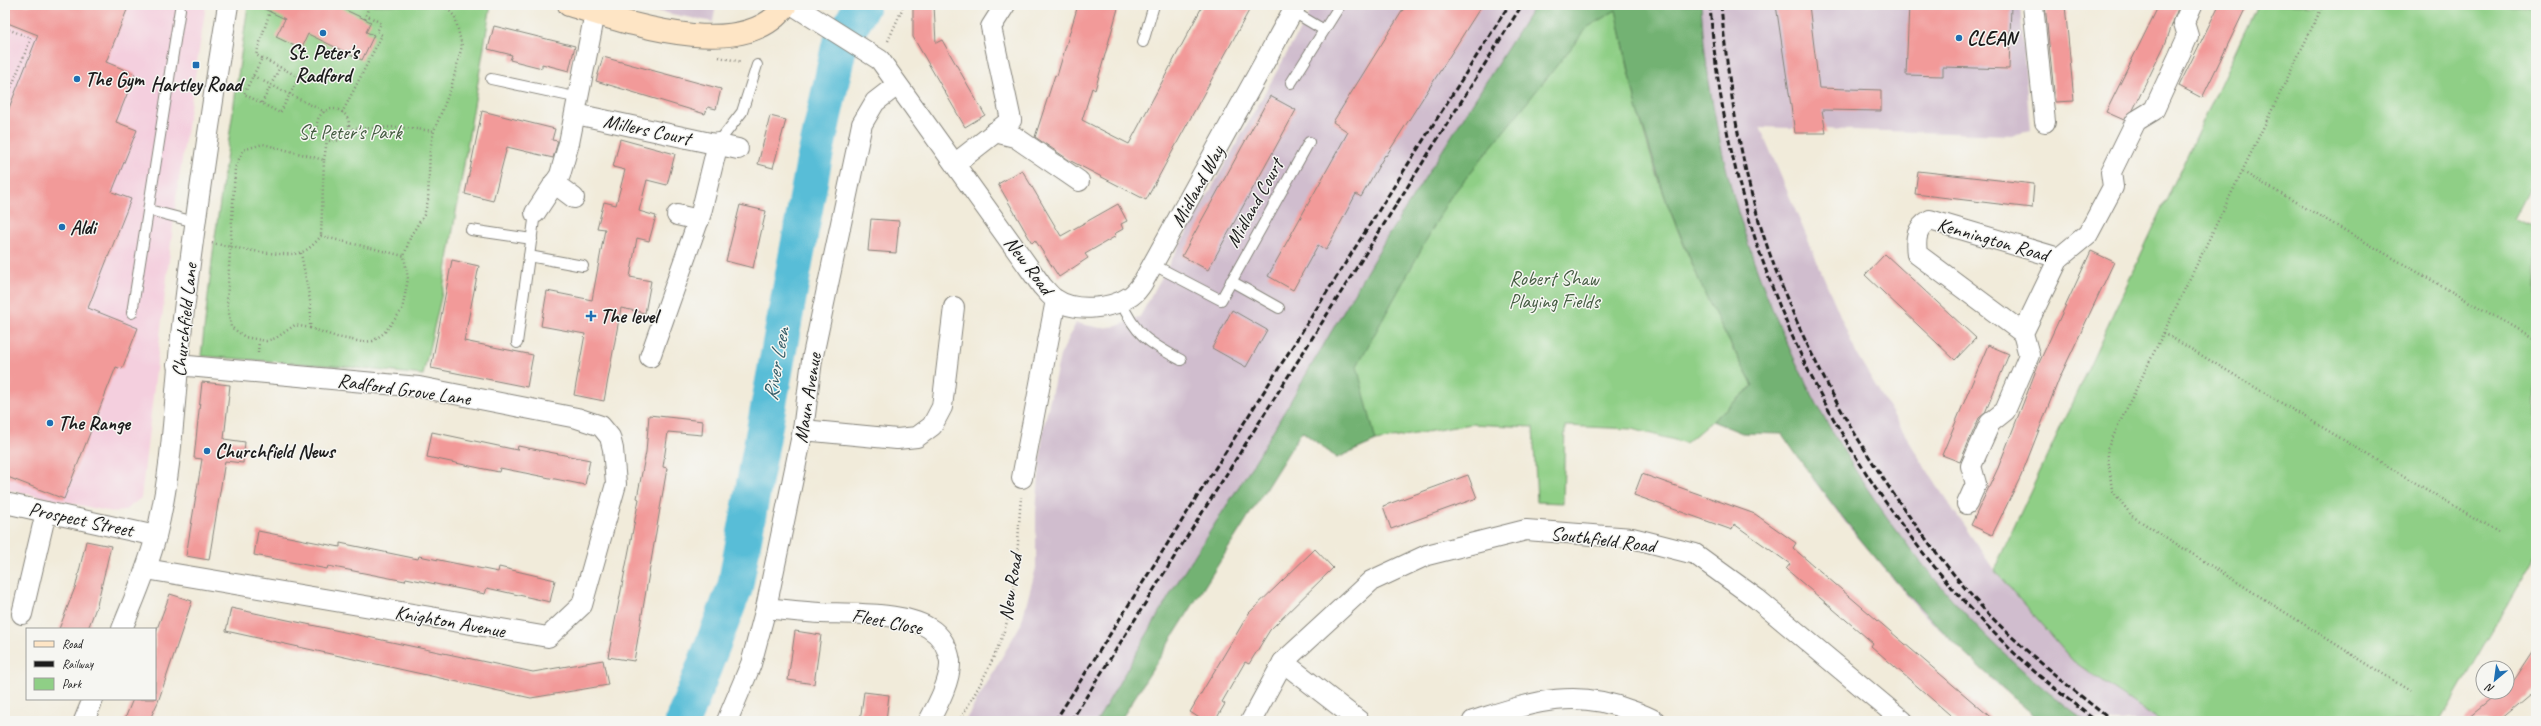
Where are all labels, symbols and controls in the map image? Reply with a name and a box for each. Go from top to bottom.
place label: CLEAN [1967,26,2020,51]
marker: St. Peter's Radford [318,28,328,38]
marker: CLEAN [1954,33,1964,43]
place label: St. Peter's Radford [287,40,361,88]
marker: Hartley Road [191,60,201,70]
place label: The Gym [85,67,145,93]
place label: Hartley Road [151,72,245,97]
marker: The Gym [72,74,82,84]
street label: Millers Court [601,108,696,152]
park label: St Peter's Park [298,120,403,145]
street label: Midland Way [1165,140,1230,231]
street label: Midland Court [1220,152,1291,252]
street label: Kennington Road [1934,212,2054,268]
place label: Aldi [70,215,99,240]
marker: Aldi [57,222,67,232]
street label: New Road [998,231,1061,302]
street label: Churchfield Lane [166,261,203,378]
park label: Robert Shaw Playing Fields [1509,266,1601,314]
place label: The level [600,304,662,329]
marker: The level [585,310,597,322]
water label: River Leen [757,323,796,403]
street label: Maun Avenue [788,350,827,445]
street label: Radford Grove Lane [336,368,473,411]
place label: The Range [58,411,131,436]
marker: The Range [45,418,55,428]
place label: Churchfield News [215,439,336,464]
marker: Churchfield News [202,446,212,456]
street label: Prospect Street [26,496,138,543]
street label: Southfield Road [1549,521,1660,559]
street label: New Road [993,549,1029,622]
street label: Knighton Avenue [393,600,508,644]
street label: Fleet Close [850,602,925,641]
legend [26,628,156,700]
text: Road [62,636,84,652]
text: Railway [62,656,94,672]
north arrow [2475,660,2515,700]
text: Park [62,676,83,692]
text: N [2482,680,2497,697]

